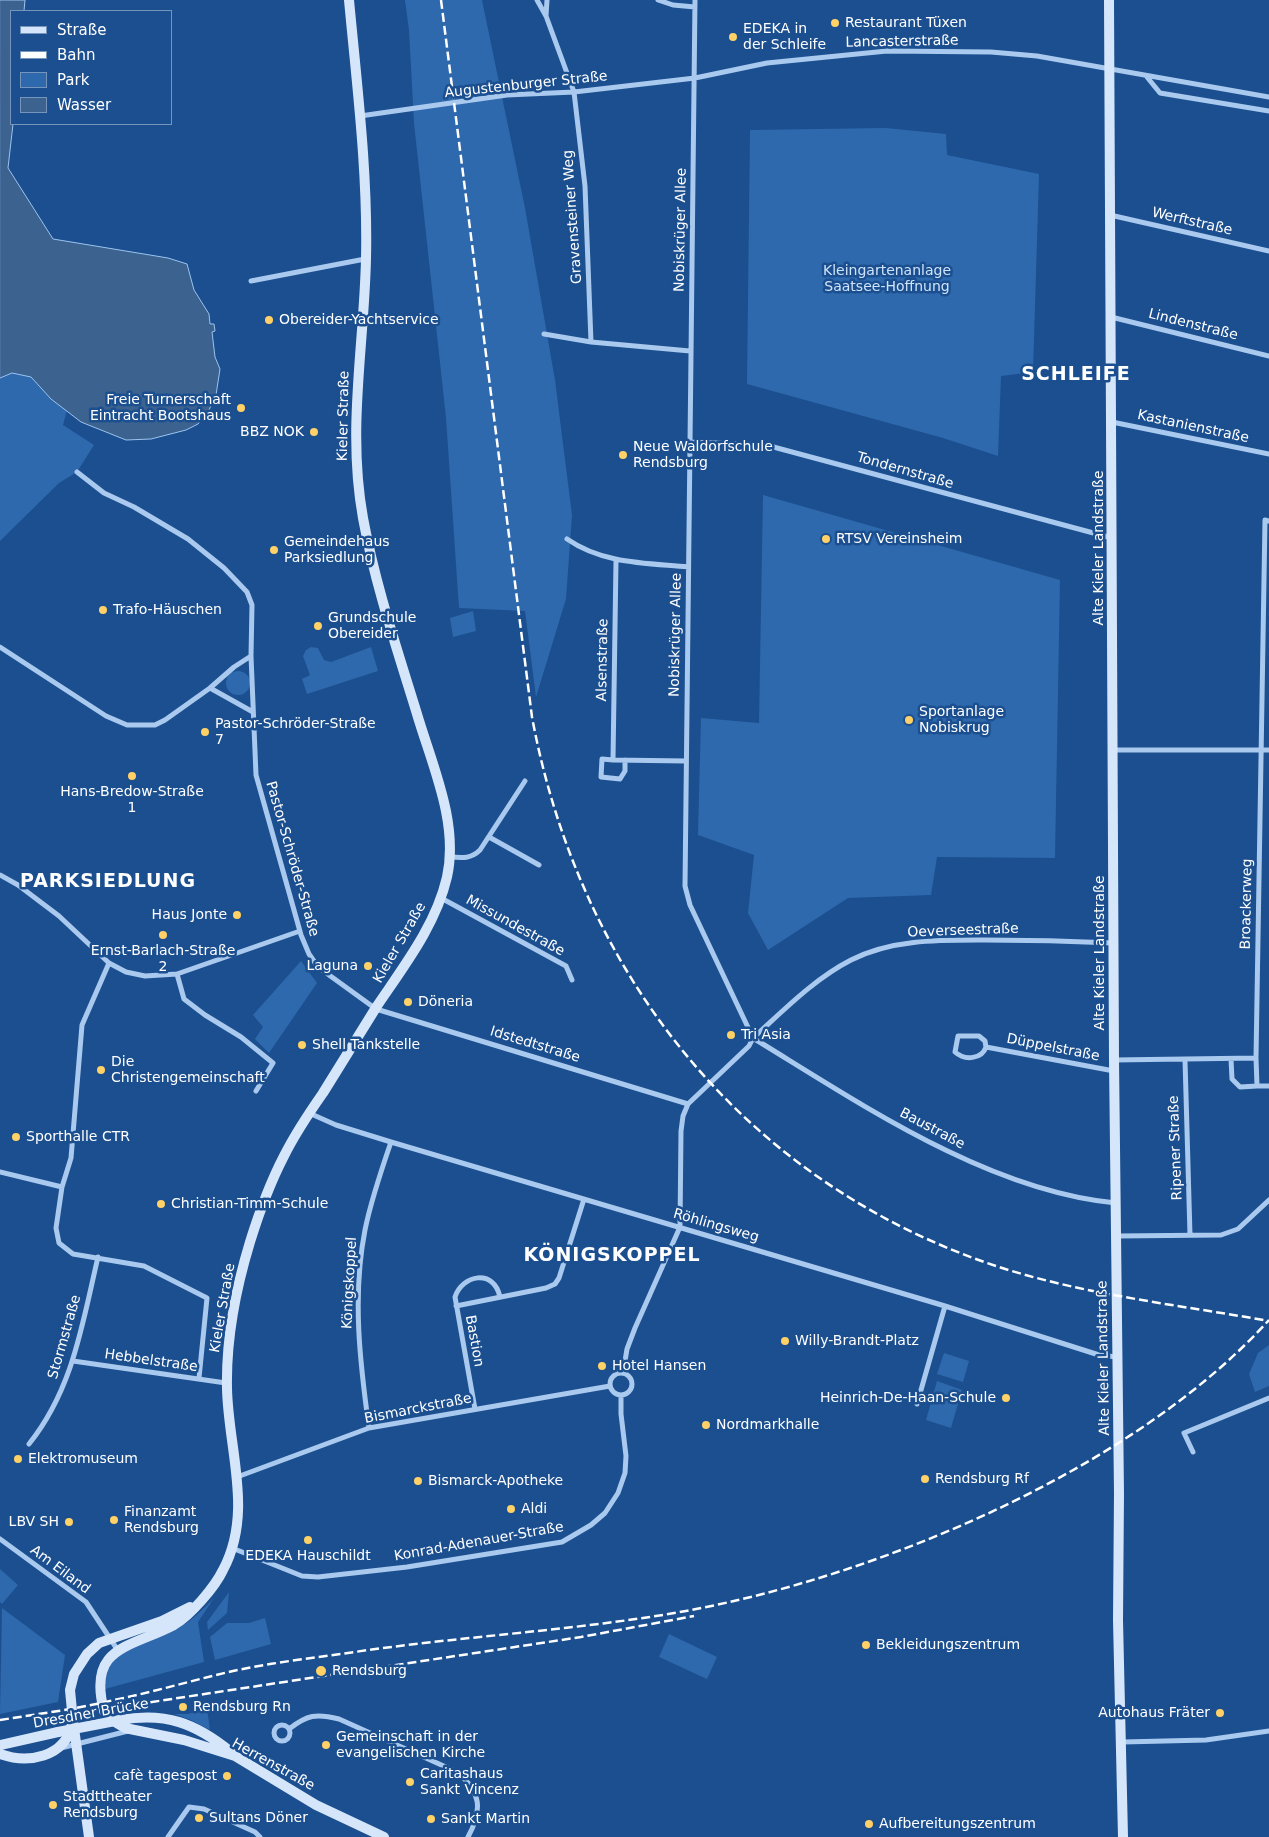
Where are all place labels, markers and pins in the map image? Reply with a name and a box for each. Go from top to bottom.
place label: Restaurant Tüxen [845,15,967,31]
marker: Restaurant Tüxen [829,17,841,29]
place label: EDEKA in der Schleife [743,21,826,54]
marker: EDEKA in der Schleife [727,31,739,43]
place label: Obereider-Yachtservice [279,312,439,328]
marker: Obereider-Yachtservice [263,314,275,326]
place label: Freie Turnerschaft Eintracht Bootshaus [90,392,231,424]
marker: Freie Turnerschaft Eintracht Bootshaus [235,402,247,414]
place label: BBZ NOK [240,424,304,440]
marker: BBZ NOK [308,426,320,438]
place label: Neue Waldorfschule Rendsburg [633,439,773,472]
marker: Neue Waldorfschule Rendsburg [617,449,629,461]
place label: RTSV Vereinsheim [836,531,962,547]
marker: RTSV Vereinsheim [820,533,832,545]
place label: Gemeindehaus Parksiedlung [284,534,390,566]
marker: Gemeindehaus Parksiedlung [268,544,280,556]
place label: Trafo-Häuschen [113,602,222,618]
marker: Trafo-Häuschen [97,604,109,616]
place label: Grundschule Obereider [328,610,416,642]
marker: Grundschule Obereider [312,620,324,632]
place label: Sportanlage Nobiskrug [919,704,1004,736]
marker: Sportanlage Nobiskrug [903,714,915,726]
place label: Pastor-Schröder-Straße 7 [215,716,376,749]
marker: Pastor-Schröder-Straße 7 [199,726,211,738]
marker: Hans-Bredow-Straße 1 [126,770,138,782]
place label: Hans-Bredow-Straße 1 [60,784,204,816]
place label: Haus Jonte [152,907,227,923]
marker: Haus Jonte [231,909,243,921]
marker: Ernst-Barlach-Straße 2 [157,929,169,941]
place label: Ernst-Barlach-Straße 2 [91,943,235,976]
place label: Laguna [306,958,358,974]
marker: Laguna [362,960,374,972]
place label: Döneria [418,994,473,1010]
marker: Döneria [402,996,414,1008]
place label: Tri Asia [741,1027,791,1043]
marker: Tri Asia [725,1029,737,1041]
place label: Shell Tankstelle [312,1037,420,1053]
marker: Shell Tankstelle [296,1039,308,1051]
place label: Die Christengemeinschaft [111,1054,265,1086]
marker: Die Christengemeinschaft [95,1064,107,1076]
place label: Sporthalle CTR [26,1129,130,1145]
marker: Sporthalle CTR [10,1131,22,1143]
place label: Christian-Timm-Schule [171,1196,328,1212]
marker: Christian-Timm-Schule [155,1198,167,1210]
place label: Willy-Brandt-Platz [795,1333,919,1349]
marker: Willy-Brandt-Platz [779,1335,791,1347]
place label: Hotel Hansen [612,1358,706,1374]
marker: Hotel Hansen [596,1360,608,1372]
place label: Heinrich-De-Haan-Schule [820,1390,996,1406]
marker: Heinrich-De-Haan-Schule [1000,1392,1012,1404]
place label: Nordmarkhalle [716,1417,819,1433]
marker: Nordmarkhalle [700,1419,712,1431]
place label: Elektromuseum [28,1451,138,1467]
marker: Elektromuseum [12,1453,24,1465]
place label: Rendsburg Rf [935,1471,1029,1487]
place label: Bismarck-Apotheke [428,1473,563,1489]
marker: Rendsburg Rf [919,1473,931,1485]
marker: Bismarck-Apotheke [412,1475,424,1487]
place label: Aldi [521,1501,547,1517]
marker: Aldi [505,1503,517,1515]
place label: Finanzamt Rendsburg [124,1504,199,1536]
place label: LBV SH [9,1514,59,1530]
marker: Finanzamt Rendsburg [108,1514,120,1526]
marker: LBV SH [63,1516,75,1528]
marker: EDEKA Hauschildt [302,1534,314,1546]
place label: EDEKA Hauschildt [245,1548,371,1564]
place label: Bekleidungszentrum [876,1637,1020,1653]
marker: Bekleidungszentrum [860,1639,872,1651]
place label: Rendsburg [332,1663,407,1679]
marker: Rendsburg [314,1664,328,1678]
place label: Rendsburg Rn [193,1699,291,1715]
marker: Rendsburg Rn [177,1701,189,1713]
place label: Autohaus Fräter [1098,1705,1210,1721]
marker: Autohaus Fräter [1214,1707,1226,1719]
place label: Gemeinschaft in der evangelischen Kirche [336,1729,485,1761]
marker: Gemeinschaft in der evangelischen Kirche [320,1739,332,1751]
place label: Caritashaus Sankt Vincenz [420,1766,519,1798]
place label: cafè tagespost [114,1768,217,1784]
marker: cafè tagespost [221,1770,233,1782]
marker: Caritashaus Sankt Vincenz [404,1776,416,1788]
place label: Stadttheater Rendsburg [63,1789,152,1821]
marker: Stadttheater Rendsburg [47,1799,59,1811]
place label: Sultans Döner [209,1810,308,1826]
place label: Sankt Martin [441,1811,530,1827]
marker: Sultans Döner [193,1812,205,1824]
marker: Sankt Martin [425,1813,437,1825]
place label: Aufbereitungszentrum [879,1816,1036,1832]
marker: Aufbereitungszentrum [863,1818,875,1830]

